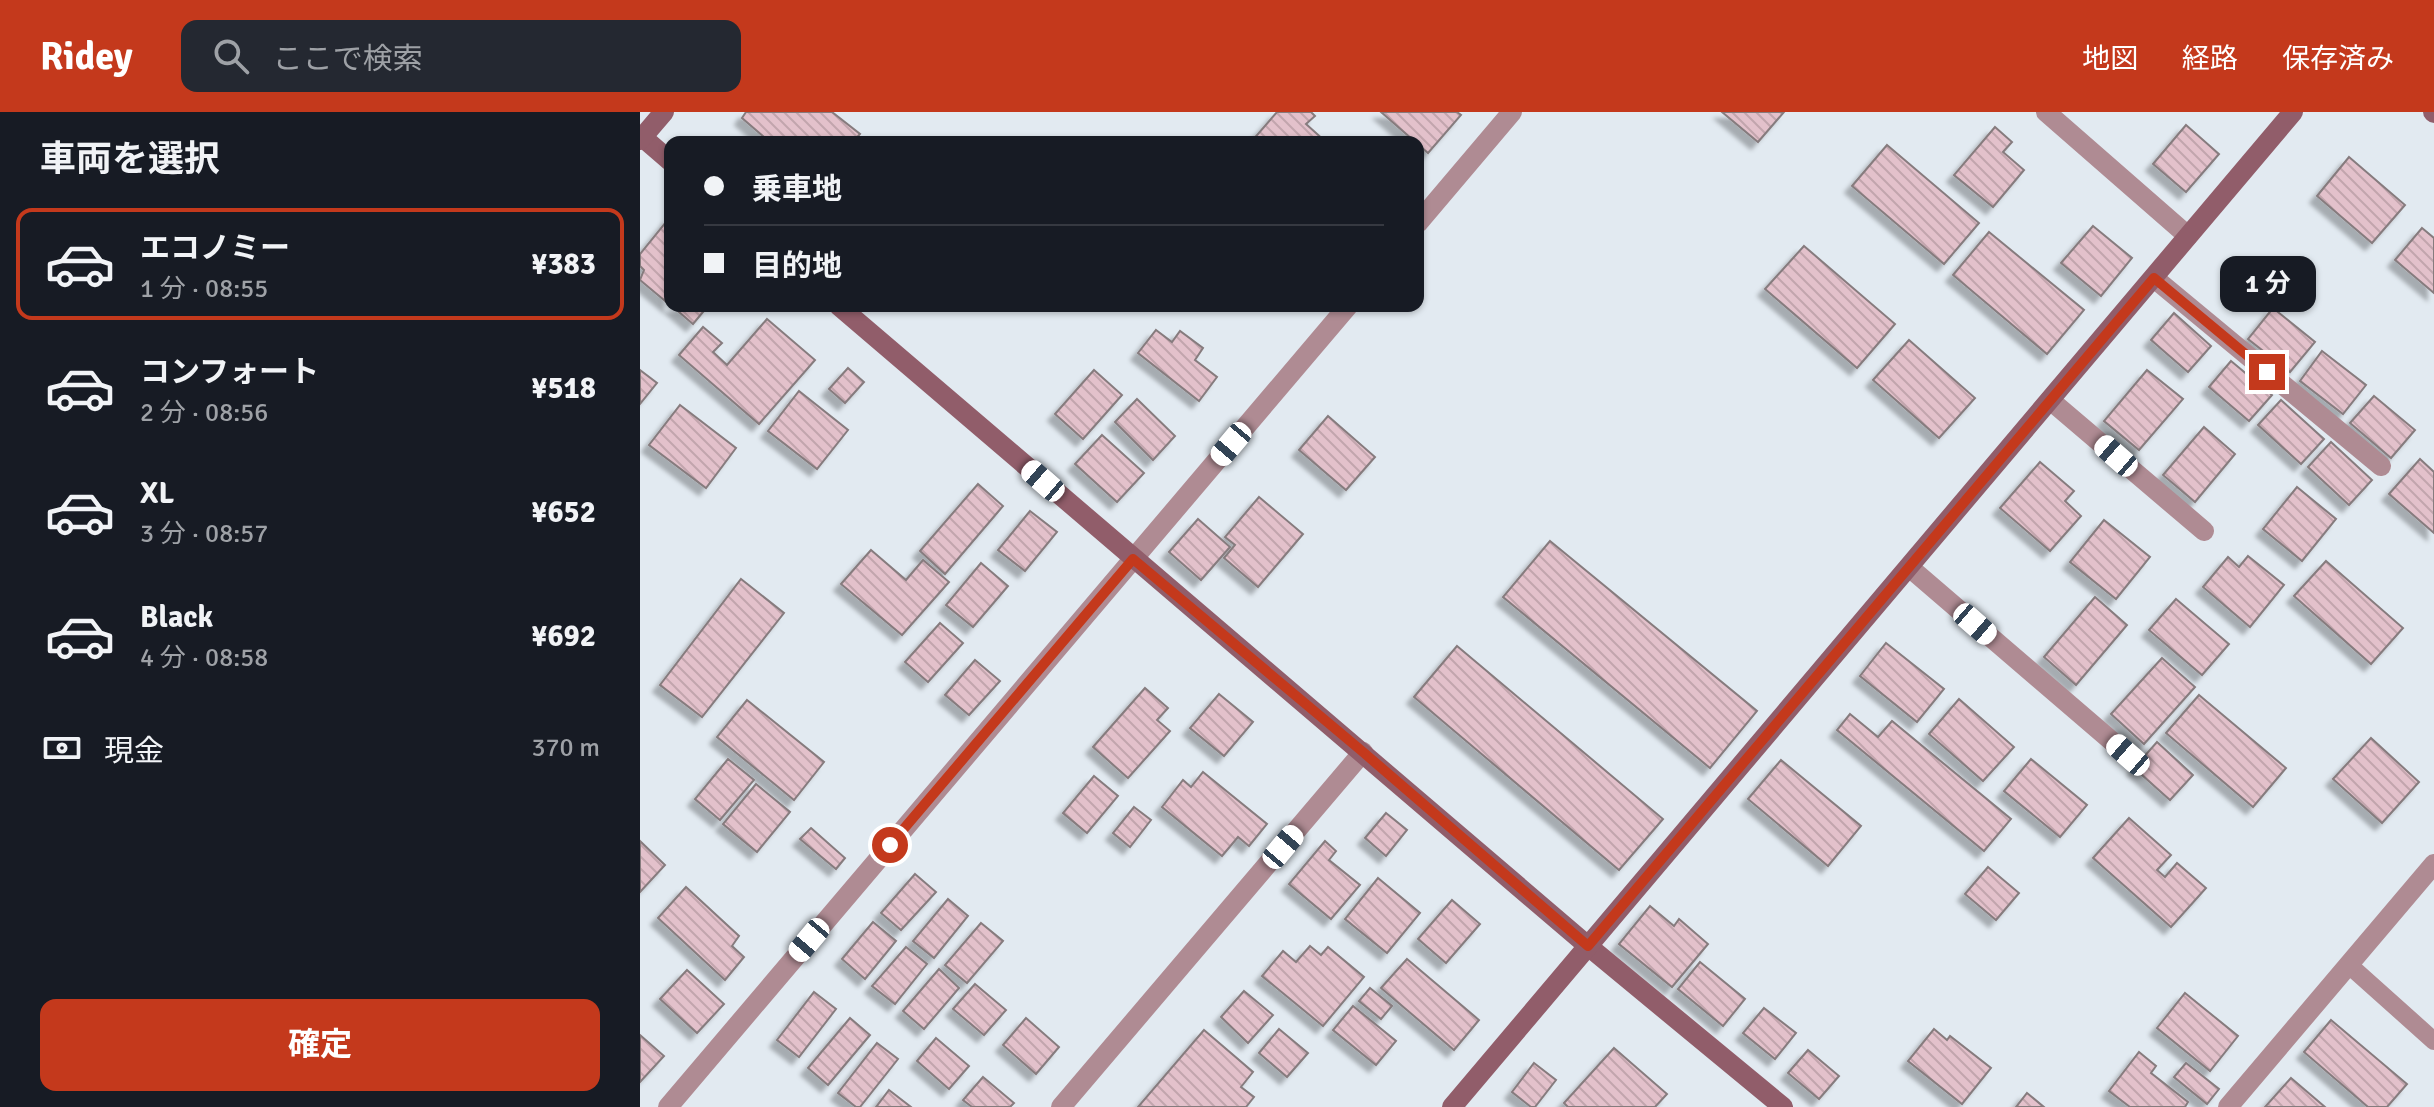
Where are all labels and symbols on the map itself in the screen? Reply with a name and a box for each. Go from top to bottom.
callout: 1 分 [2219,256,2315,312]
route end [2249,354,2285,390]
car [1206,418,1256,470]
car [2090,431,2142,481]
car [1017,456,1069,506]
car [1949,599,2001,649]
car [2102,730,2154,780]
car [1258,821,1308,873]
route start [872,827,908,863]
car [784,914,834,966]

